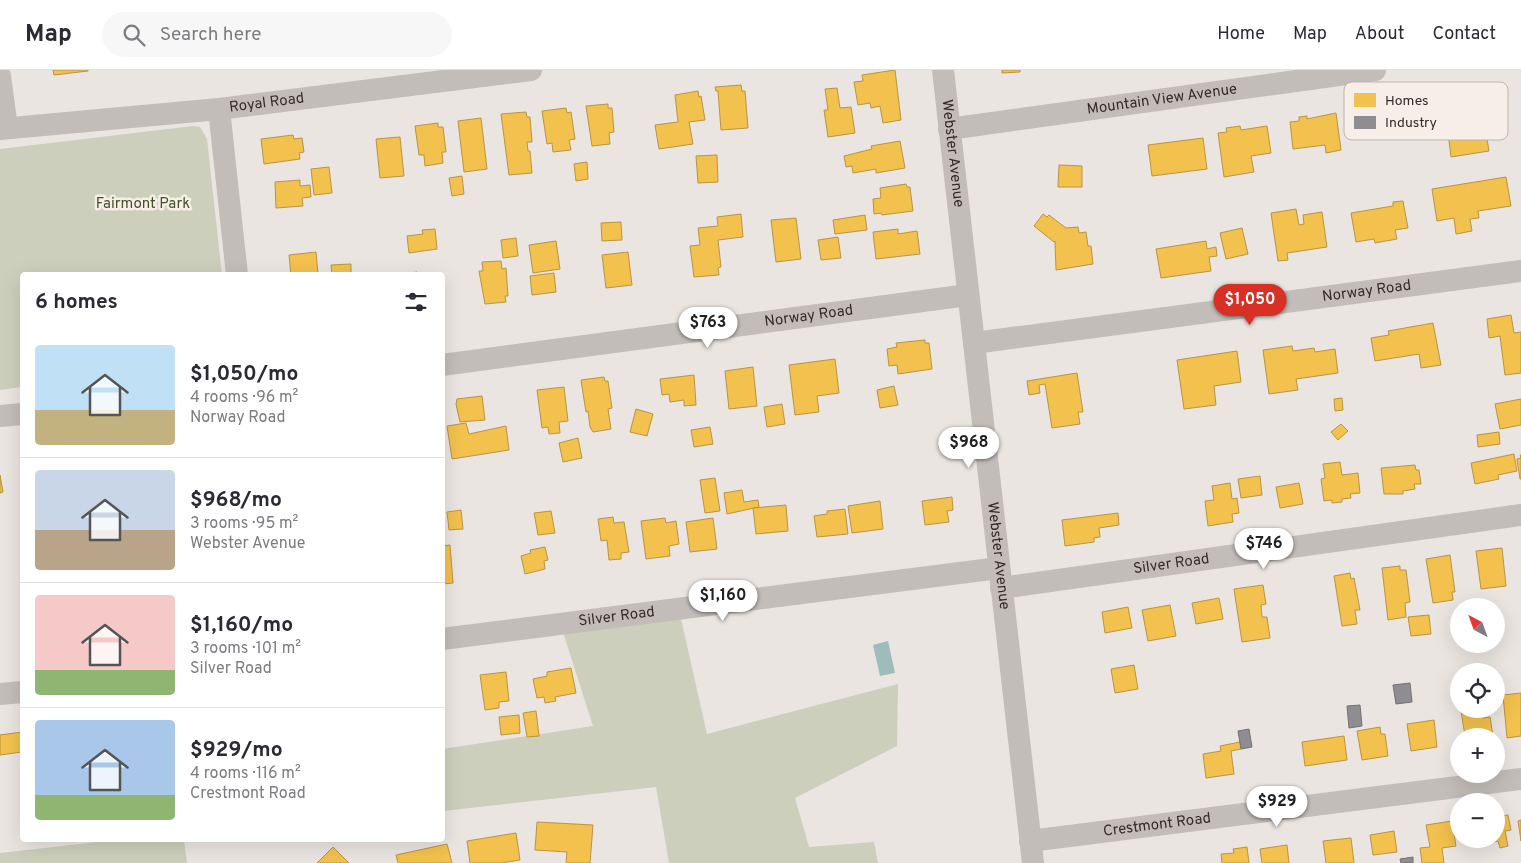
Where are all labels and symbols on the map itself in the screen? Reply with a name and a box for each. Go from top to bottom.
street label: Mountain View Avenue [1086,80,1238,119]
legend [1344,82,1508,140]
street label: Royal Road [228,89,305,117]
text: Homes [1385,93,1429,110]
street label: Webster Avenue [937,99,968,208]
text: Industry [1385,115,1437,132]
park label: Fairmont Park [96,195,190,214]
street label: Norway Road [1321,276,1412,307]
pin: $1,050 [1209,284,1291,326]
street label: Norway Road [763,301,854,332]
pin: $763 [678,306,738,349]
pin: $968 [939,426,999,469]
street label: Webster Avenue [983,501,1014,611]
pin: $746 [1234,528,1294,570]
street label: Silver Road [1132,549,1211,579]
pin: $1,160 [682,580,764,622]
north arrow [1450,598,1505,652]
street label: Silver Road [577,602,656,631]
pin: $929 [1247,786,1307,828]
street label: Crestmont Road [1102,809,1212,841]

